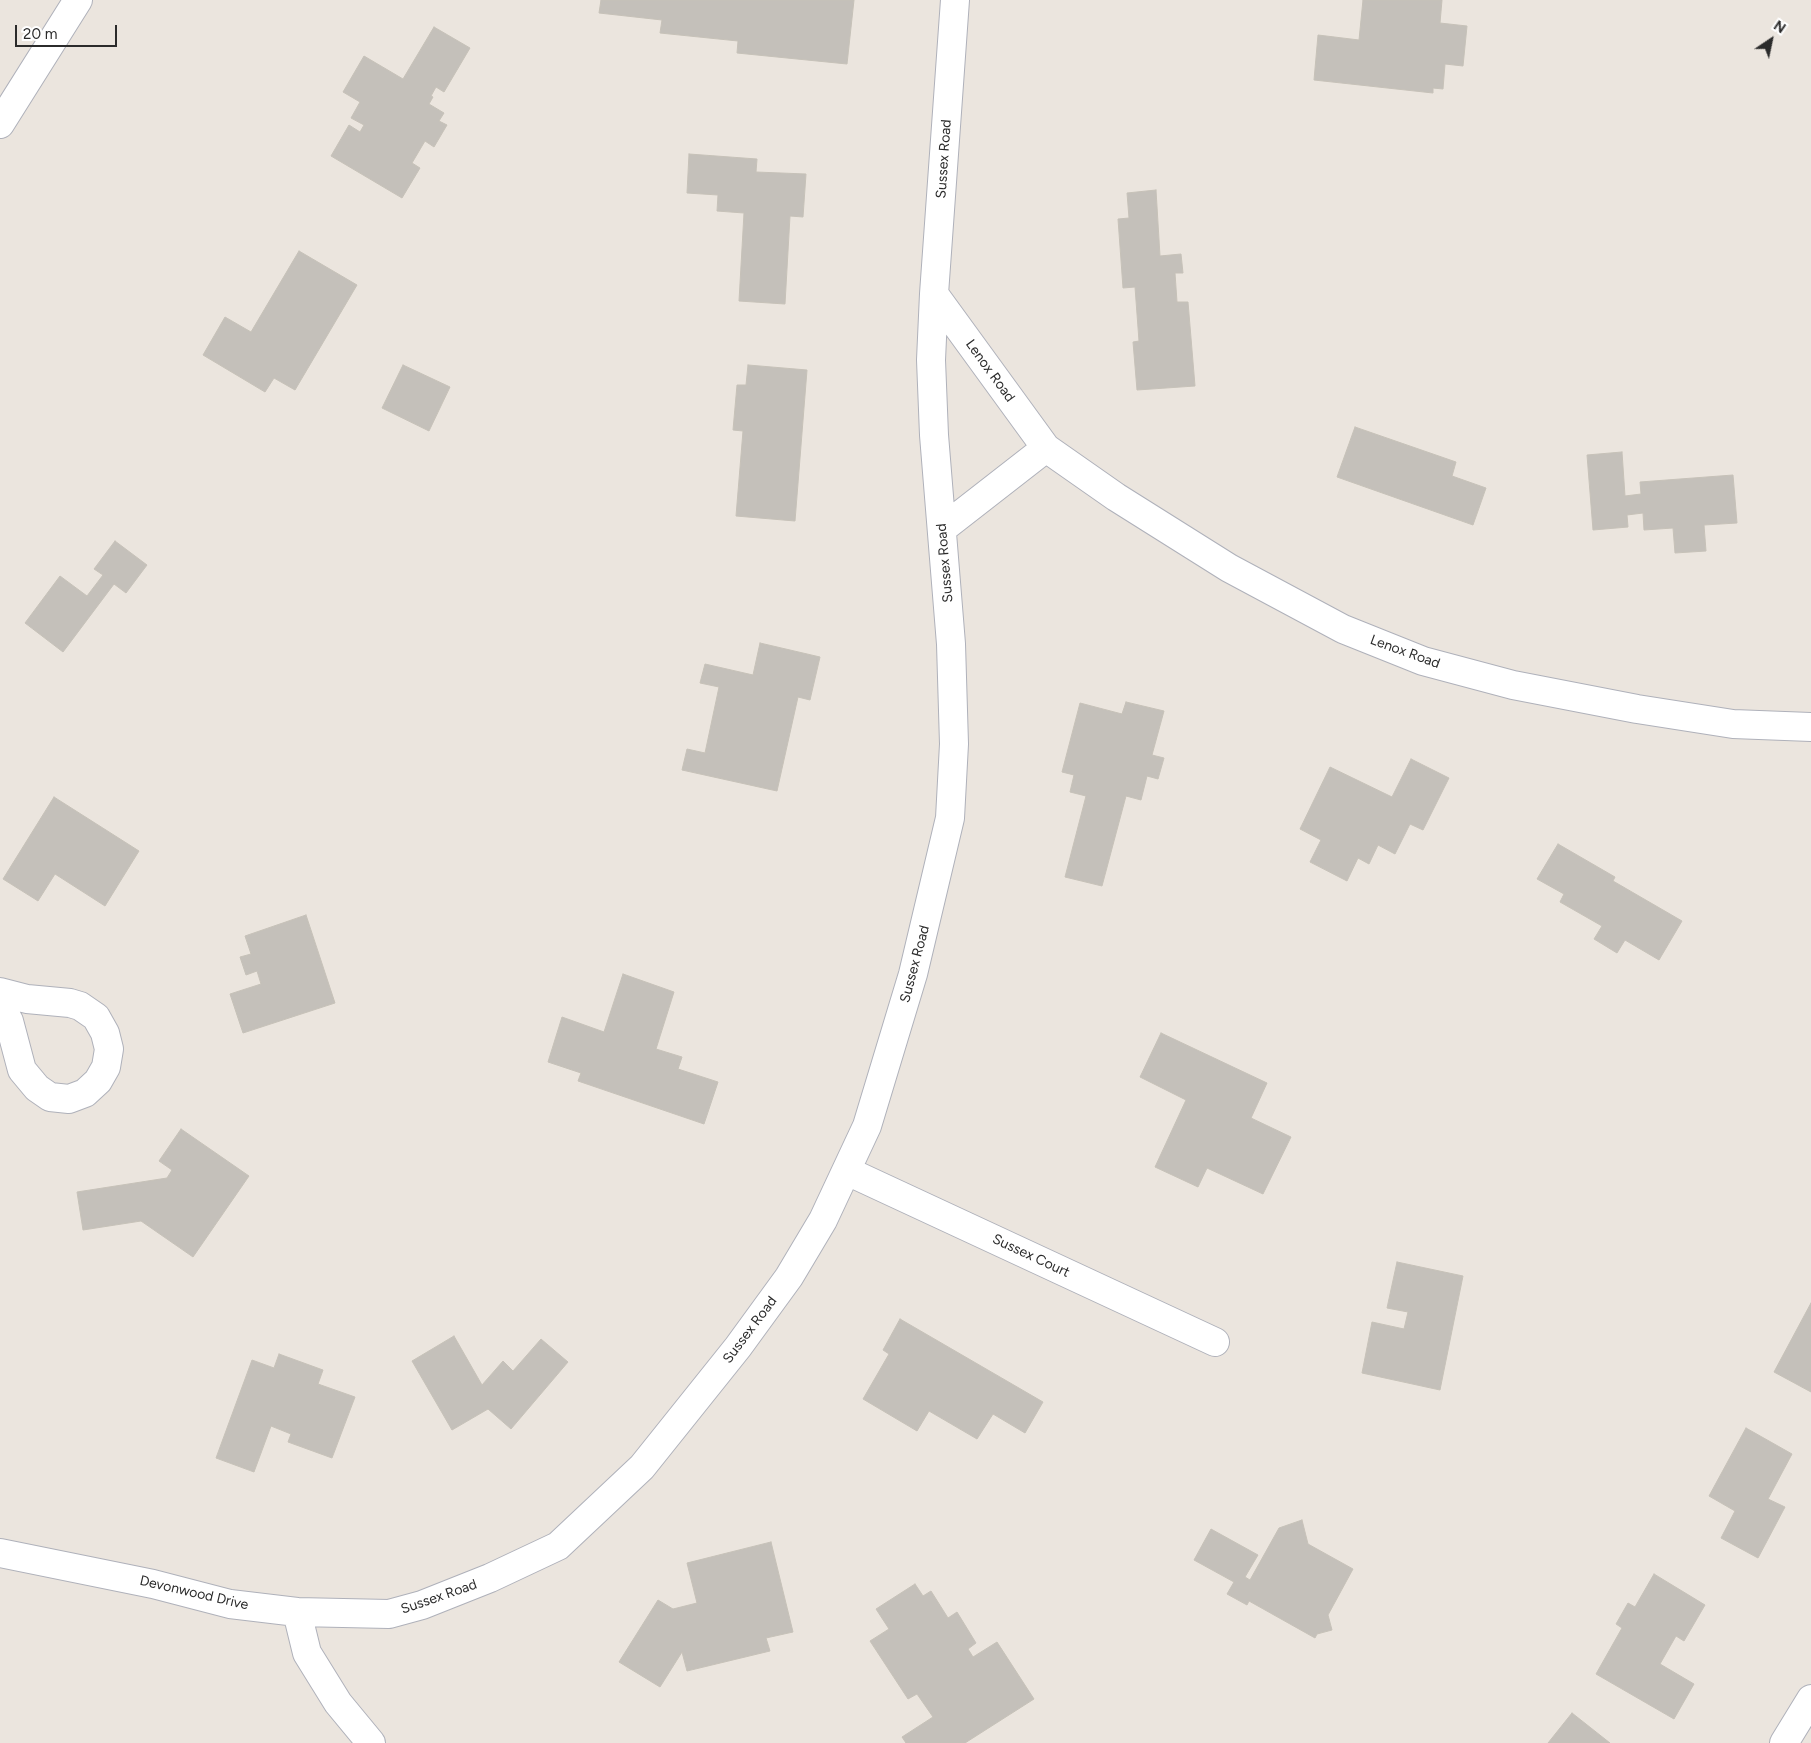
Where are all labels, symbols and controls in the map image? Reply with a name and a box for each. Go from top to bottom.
scale bar [18,15,120,47]
north arrow [1746,15,1796,65]
text: N [1770,17,1789,37]
text: 20 m [23,25,57,43]
street label: Sussex Road [933,119,955,199]
street label: Lenox Road [962,336,1018,406]
street label: Sussex Road [933,523,957,603]
street label: Lenox Road [1368,632,1442,672]
street label: Sussex Road [897,923,933,1005]
street label: Sussex Court [990,1231,1072,1281]
street label: Sussex Road [719,1293,781,1367]
street label: Devonwood Drive [138,1572,250,1614]
street label: Sussex Road [399,1576,479,1618]

